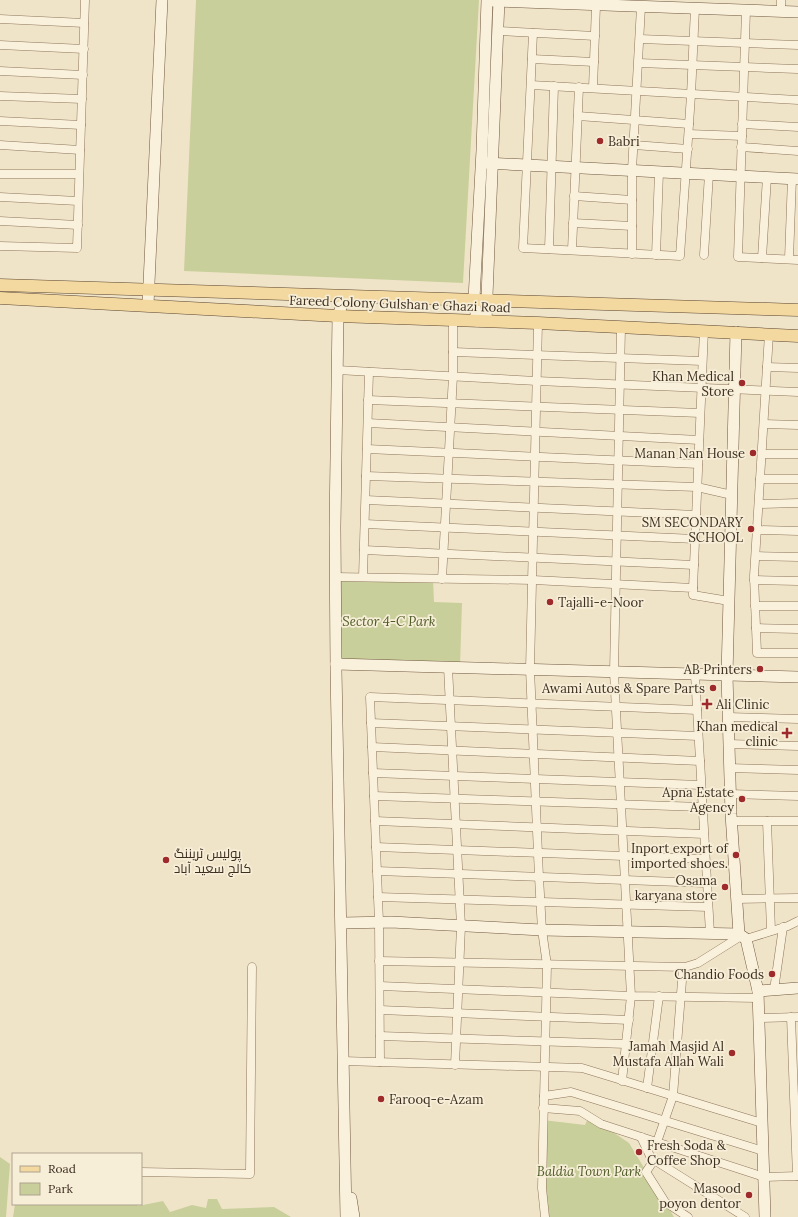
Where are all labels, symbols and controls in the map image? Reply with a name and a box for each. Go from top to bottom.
place label: Babri [608,133,640,150]
marker: Babri [595,136,605,146]
street label: Fareed Colony Gulshan e Ghazi Road [289,292,511,316]
place label: Khan Medical Store [652,368,734,400]
marker: Khan Medical Store [737,378,747,388]
place label: Manan Nan House [634,445,745,462]
marker: Manan Nan House [748,448,758,458]
place label: SM SECONDARY SCHOOL [642,514,744,546]
marker: SM SECONDARY SCHOOL [746,524,756,534]
place label: Tajalli-e-Noor [558,594,644,611]
marker: Tajalli-e-Noor [545,597,555,607]
park label: Sector 4-C Park [342,613,436,630]
place label: AB Printers [683,661,752,678]
marker: AB Printers [755,664,765,674]
place label: Awami Autos & Spare Parts [541,680,705,697]
marker: Awami Autos & Spare Parts [708,683,718,693]
place label: Ali Clinic [715,696,770,713]
marker: Ali Clinic [701,698,713,710]
place label: Khan medical clinic [696,718,778,750]
marker: Khan medical clinic [781,727,793,739]
place label: Apna Estate Agency [661,784,734,816]
marker: Apna Estate Agency [737,794,747,804]
place label: Inport export of imported shoes. [631,840,730,872]
place label: پولیس ٹریننگ کالج سعید آباد [174,845,251,877]
marker: Inport export of imported shoes. [731,850,741,860]
marker: پولیس ٹریننگ کالج سعید آباد [161,855,171,865]
place label: Osama karyana store [635,872,717,904]
marker: Osama karyana store [720,882,730,892]
place label: Chandio Foods [674,966,764,983]
marker: Chandio Foods [767,969,777,979]
place label: Jamah Masjid Al Mustafa Allah Wali [613,1038,724,1070]
marker: Jamah Masjid Al Mustafa Allah Wali [727,1048,737,1058]
place label: Farooq-e-Azam [389,1091,484,1108]
marker: Farooq-e-Azam [376,1094,386,1104]
place label: Fresh Soda & Coffee Shop [647,1137,727,1169]
marker: Fresh Soda & Coffee Shop [634,1147,644,1157]
legend [12,1153,142,1205]
text: Road [48,1161,76,1176]
park label: Baldia Town Park [537,1163,641,1180]
place label: Masood poyon dentor [659,1180,741,1212]
text: Park [48,1181,74,1196]
marker: Masood poyon dentor [744,1190,754,1200]

